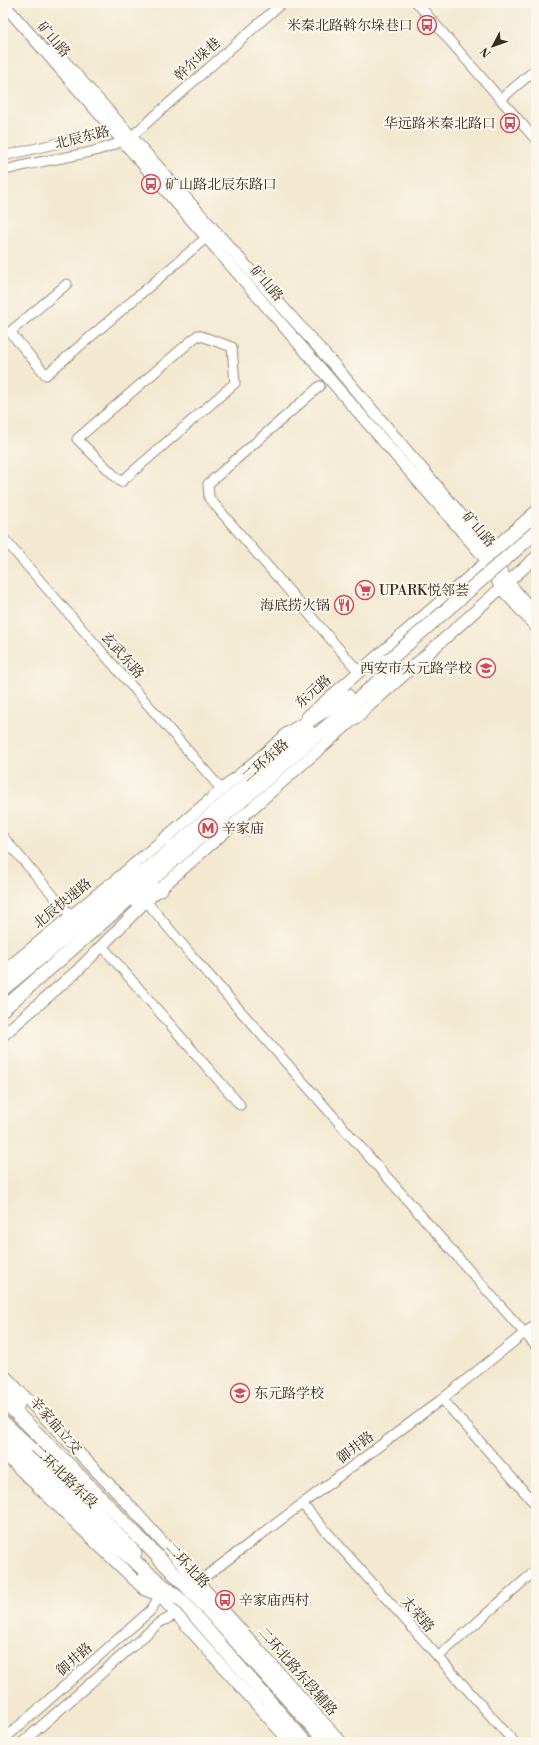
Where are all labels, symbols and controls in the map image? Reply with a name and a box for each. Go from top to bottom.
bus stop icon: 米秦北路斡尔垛巷口 [416,14,438,36]
place label: 米秦北路斡尔垛巷口 [287,17,413,35]
street label: 矿山路 [33,18,74,61]
north arrow [473,26,513,66]
street label: 幹尔垛巷 [171,34,224,85]
text: N [478,44,494,60]
bus stop icon: 华远路米秦北路口 [499,112,521,134]
place label: 华远路米秦北路口 [384,115,496,133]
street label: 北辰东路 [53,122,112,153]
bus stop icon: 矿山路北辰东路口 [140,173,162,195]
place label: 矿山路北辰东路口 [165,176,277,194]
street label: 矿山路 [246,262,287,305]
street label: 矿山路 [458,508,499,551]
supermarket icon: UPARK悦邻荟 [354,579,376,601]
place label: UPARK悦邻荟 [379,582,469,600]
restaurant icon: 海底捞火锅 [333,594,355,616]
place label: 海底捞火锅 [260,597,330,615]
street label: 玄武东路 [97,629,147,683]
school or university icon: 西安市太元路学校 [475,657,497,679]
place label: 西安市太元路学校 [360,660,472,678]
street label: 东元路 [292,671,335,712]
street label: 二环东路 [239,736,293,786]
metro station icon: 辛家庙 [197,817,219,839]
place label: 辛家庙 [222,820,264,838]
street label: 北辰快速路 [30,875,95,933]
school or university icon: 东元路学校 [229,1382,251,1404]
place label: 东元路学校 [254,1385,324,1403]
street label: 辛家庙立交 [25,1393,85,1458]
street label: 御井路 [333,1428,378,1468]
street label: 二环北路东段 [28,1441,101,1512]
street label: 二环北路 [162,1539,213,1592]
bus stop icon: 辛家庙西村 [214,1589,236,1611]
place label: 辛家庙西村 [239,1592,309,1610]
street label: 太荣路 [397,1593,438,1636]
street label: 二环北路东段辅路 [254,1623,341,1720]
street label: 御井路 [53,1639,96,1680]

